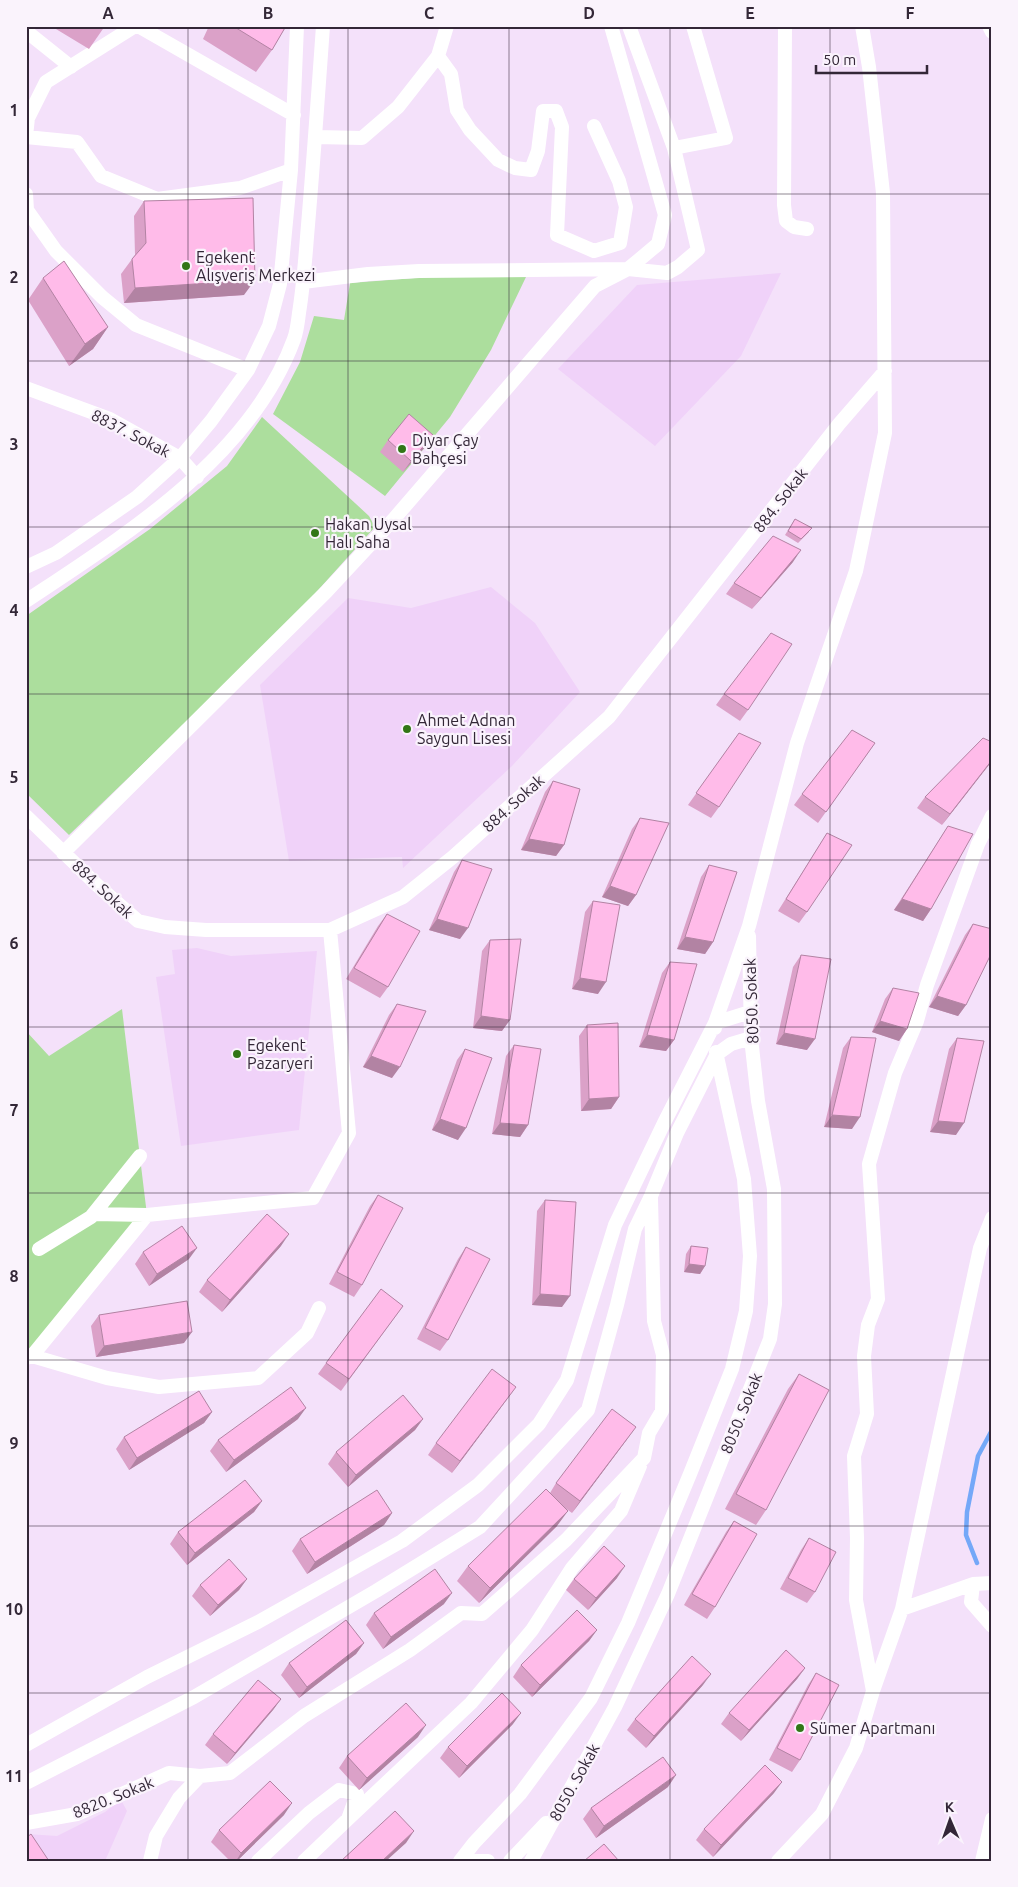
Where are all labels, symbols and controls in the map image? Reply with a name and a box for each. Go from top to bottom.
text: A [102,4,114,22]
text: B [263,4,273,22]
text: C [424,4,434,22]
text: D [583,4,595,22]
text: E [745,4,755,22]
text: F [906,4,915,22]
scale bar [816,42,927,74]
text: 50 m [823,51,856,68]
text: 1 [9,101,19,119]
place label: Egekent Alışveriş Merkezi [196,248,315,284]
marker: Egekent Alışveriş Merkezi [180,260,192,272]
text: 2 [9,268,19,286]
street label: 8837. Sokak [89,406,173,460]
place label: Diyar Çay Bahçesi [412,431,479,467]
text: 3 [9,435,19,453]
marker: Diyar Çay Bahçesi [396,443,408,455]
street label: 884. Sokak [749,464,811,536]
place label: Hakan Uysal Halı Saha [325,515,411,551]
marker: Hakan Uysal Halı Saha [309,527,321,539]
text: 4 [9,601,19,619]
place label: Ahmet Adnan Saygun Lisesi [417,711,515,747]
marker: Ahmet Adnan Saygun Lisesi [401,723,413,735]
text: 5 [9,768,19,786]
street label: 884. Sokak [478,771,548,835]
street label: 884. Sokak [69,856,137,922]
text: 6 [9,934,19,952]
street label: 8050. Sokak [741,958,761,1044]
place label: Egekent Pazaryeri [247,1036,313,1072]
marker: Egekent Pazaryeri [231,1048,243,1060]
text: 7 [9,1101,19,1119]
text: 8 [9,1267,19,1285]
street label: 8050. Sokak [717,1370,765,1456]
text: 9 [9,1434,19,1452]
text: 10 [5,1600,23,1618]
place label: Sümer Apartmanı [810,1719,935,1737]
marker: Sümer Apartmanı [794,1722,806,1734]
street label: 8050. Sokak [545,1740,603,1824]
text: 11 [5,1767,23,1785]
street label: 8820. Sokak [70,1773,156,1821]
north arrow [926,1794,976,1844]
text: K [945,1799,955,1815]

